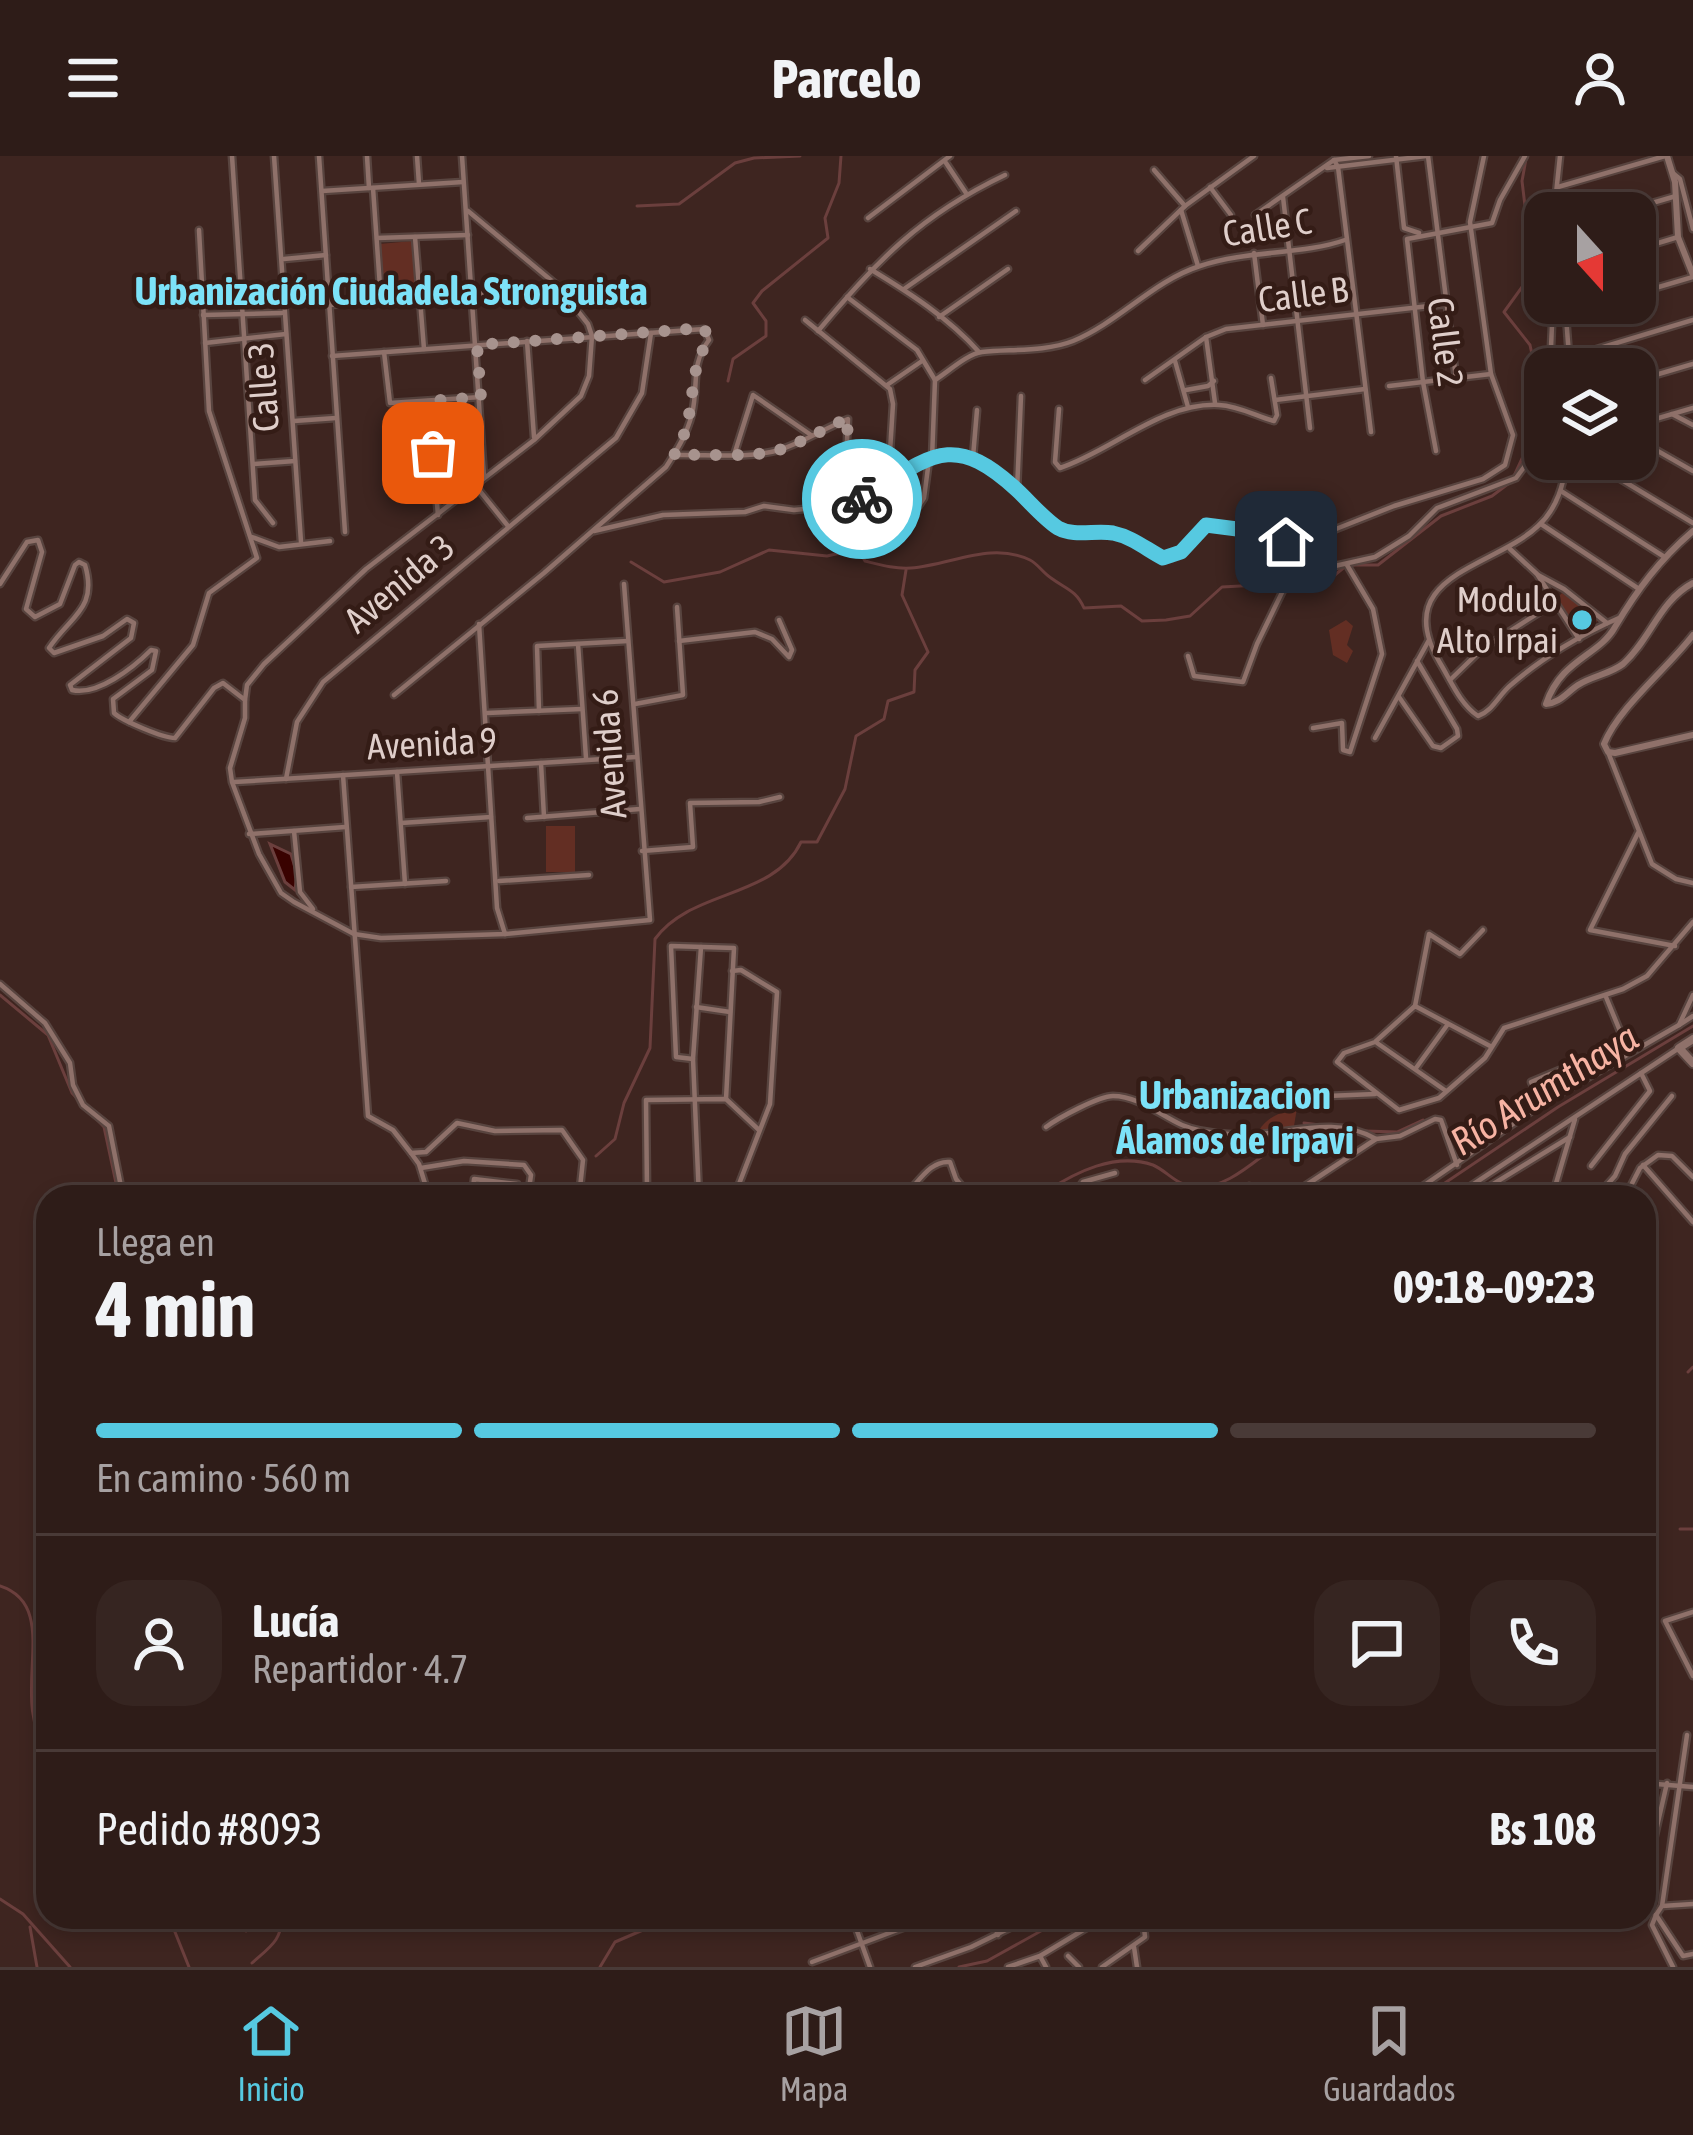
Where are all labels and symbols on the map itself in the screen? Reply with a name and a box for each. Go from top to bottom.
north arrow [1524,192,1656,324]
street label: Calle C [1220,199,1314,255]
street label: Calle B [1256,268,1350,320]
district label: Urbanización Ciudadela Stronguista [134,269,648,313]
street label: Calle 2 [1420,295,1472,389]
street label: Calle 3 [239,341,287,433]
pin [382,402,484,504]
courier [802,439,922,559]
pin [1235,491,1337,593]
street label: Avenida 3 [336,525,462,641]
place label: Modulo Alto Irpai [1437,578,1558,661]
marker: Modulo Alto Irpai [1569,607,1595,633]
street label: Avenida 6 [584,688,634,820]
street label: Avenida 9 [366,719,498,767]
water label: Río Arumthaya [1443,1014,1645,1164]
district label: Urbanizacion Álamos de Irpavi [1115,1073,1354,1162]

